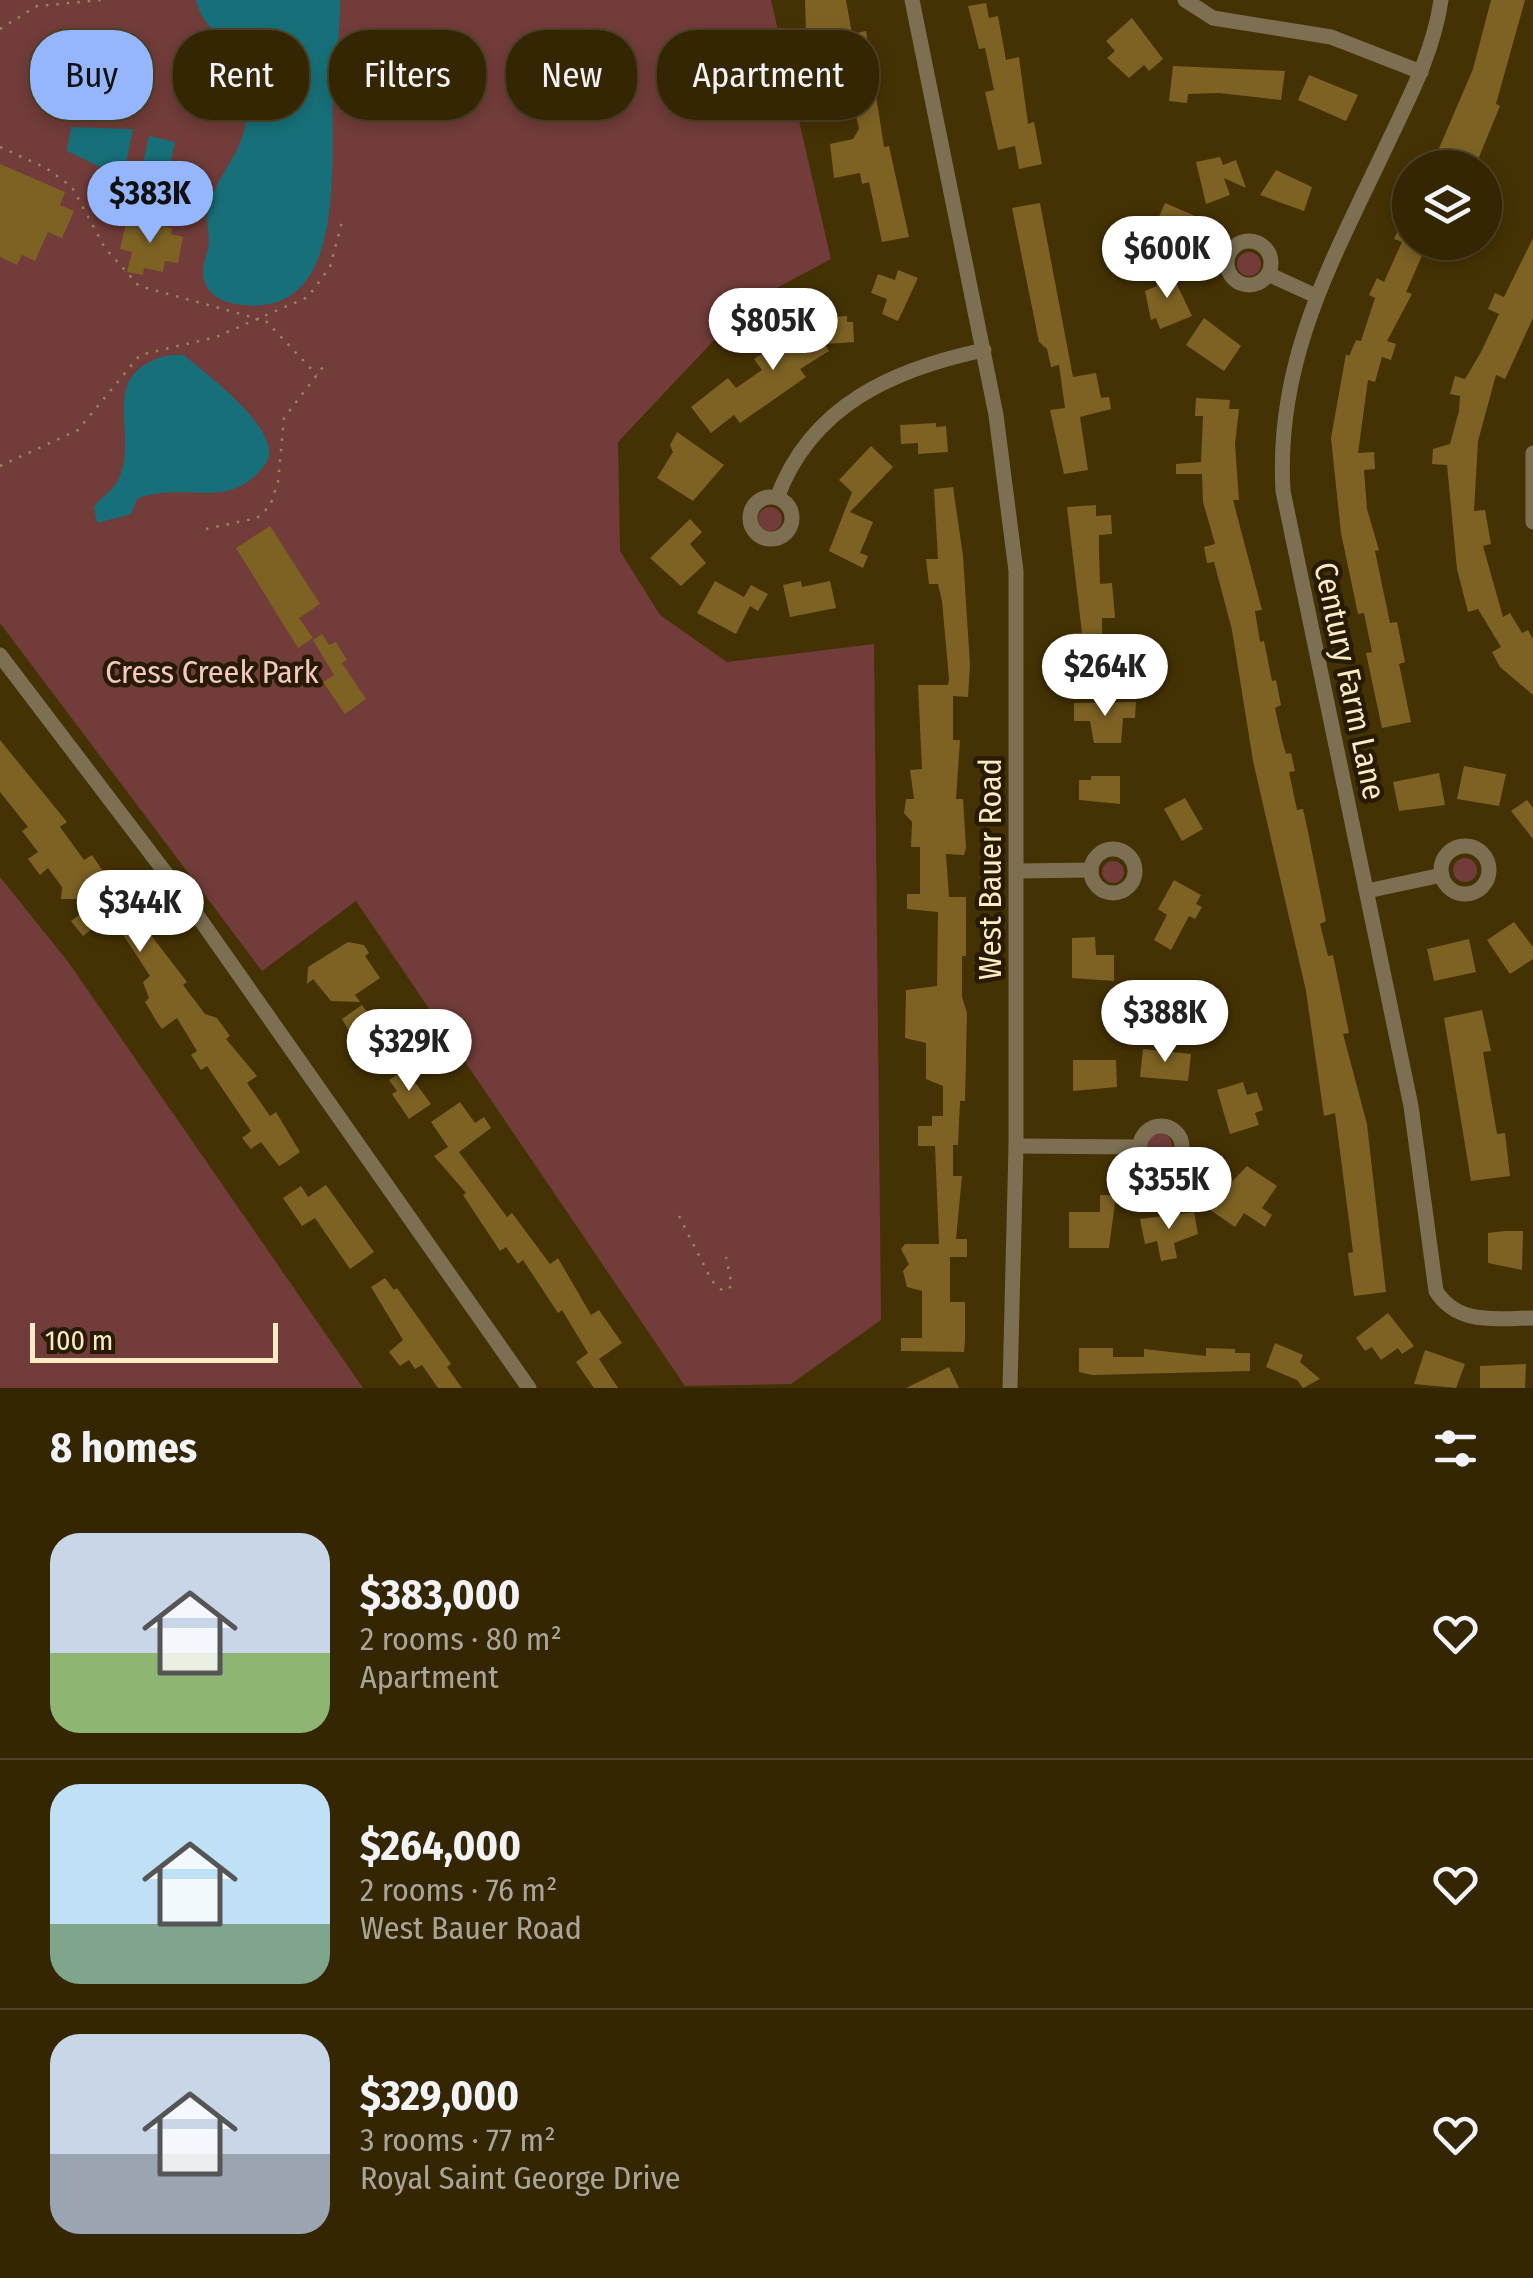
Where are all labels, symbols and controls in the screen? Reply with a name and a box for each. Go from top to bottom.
chip: Buy [30,30,153,120]
chip: Rent [173,30,309,120]
chip: Filters [329,30,486,120]
chip: New [506,30,637,120]
chip: Apartment [657,30,879,120]
map controls [1392,150,1502,260]
button: layers [1392,150,1502,260]
pin: $383K [80,161,220,246]
text: $383K [109,174,191,212]
pin: $600K [1097,216,1237,301]
text: $600K [1124,229,1210,267]
pin: $805K [703,288,843,373]
text: $805K [731,301,815,339]
street label: Century Farm Lane [1306,559,1394,803]
pin: $264K [1035,634,1175,719]
text: $264K [1064,647,1146,685]
park label: Cress Creek Park [105,653,319,691]
street label: West Bauer Road [971,758,1009,980]
pin: $344K [70,870,210,955]
text: $344K [99,883,181,921]
pin: $388K [1095,980,1235,1065]
text: $388K [1123,993,1207,1031]
pin: $329K [339,1009,479,1094]
text: $329K [369,1022,449,1060]
pin: $355K [1099,1147,1239,1232]
text: $355K [1129,1160,1209,1198]
scale bar [30,1318,278,1362]
text: 100 m [45,1324,113,1357]
icon: filters [1428,1421,1483,1476]
text: 8 homes [50,1423,197,1473]
text: $383,000 [360,1570,521,1620]
icon: home [130,1573,250,1693]
icon: heart [1428,1606,1483,1661]
text: 2 rooms · 80 m² [360,1620,562,1658]
text: Apartment [360,1658,499,1696]
text: $264,000 [360,1821,521,1871]
icon: home [130,1824,250,1944]
icon: heart [1428,1857,1483,1912]
text: 2 rooms · 76 m² [360,1871,557,1909]
text: West Bauer Road [360,1909,582,1947]
text: $329,000 [360,2071,519,2121]
icon: home [130,2074,250,2194]
icon: heart [1428,2107,1483,2162]
text: 3 rooms · 77 m² [360,2121,556,2159]
text: Royal Saint George Drive [360,2159,681,2197]

